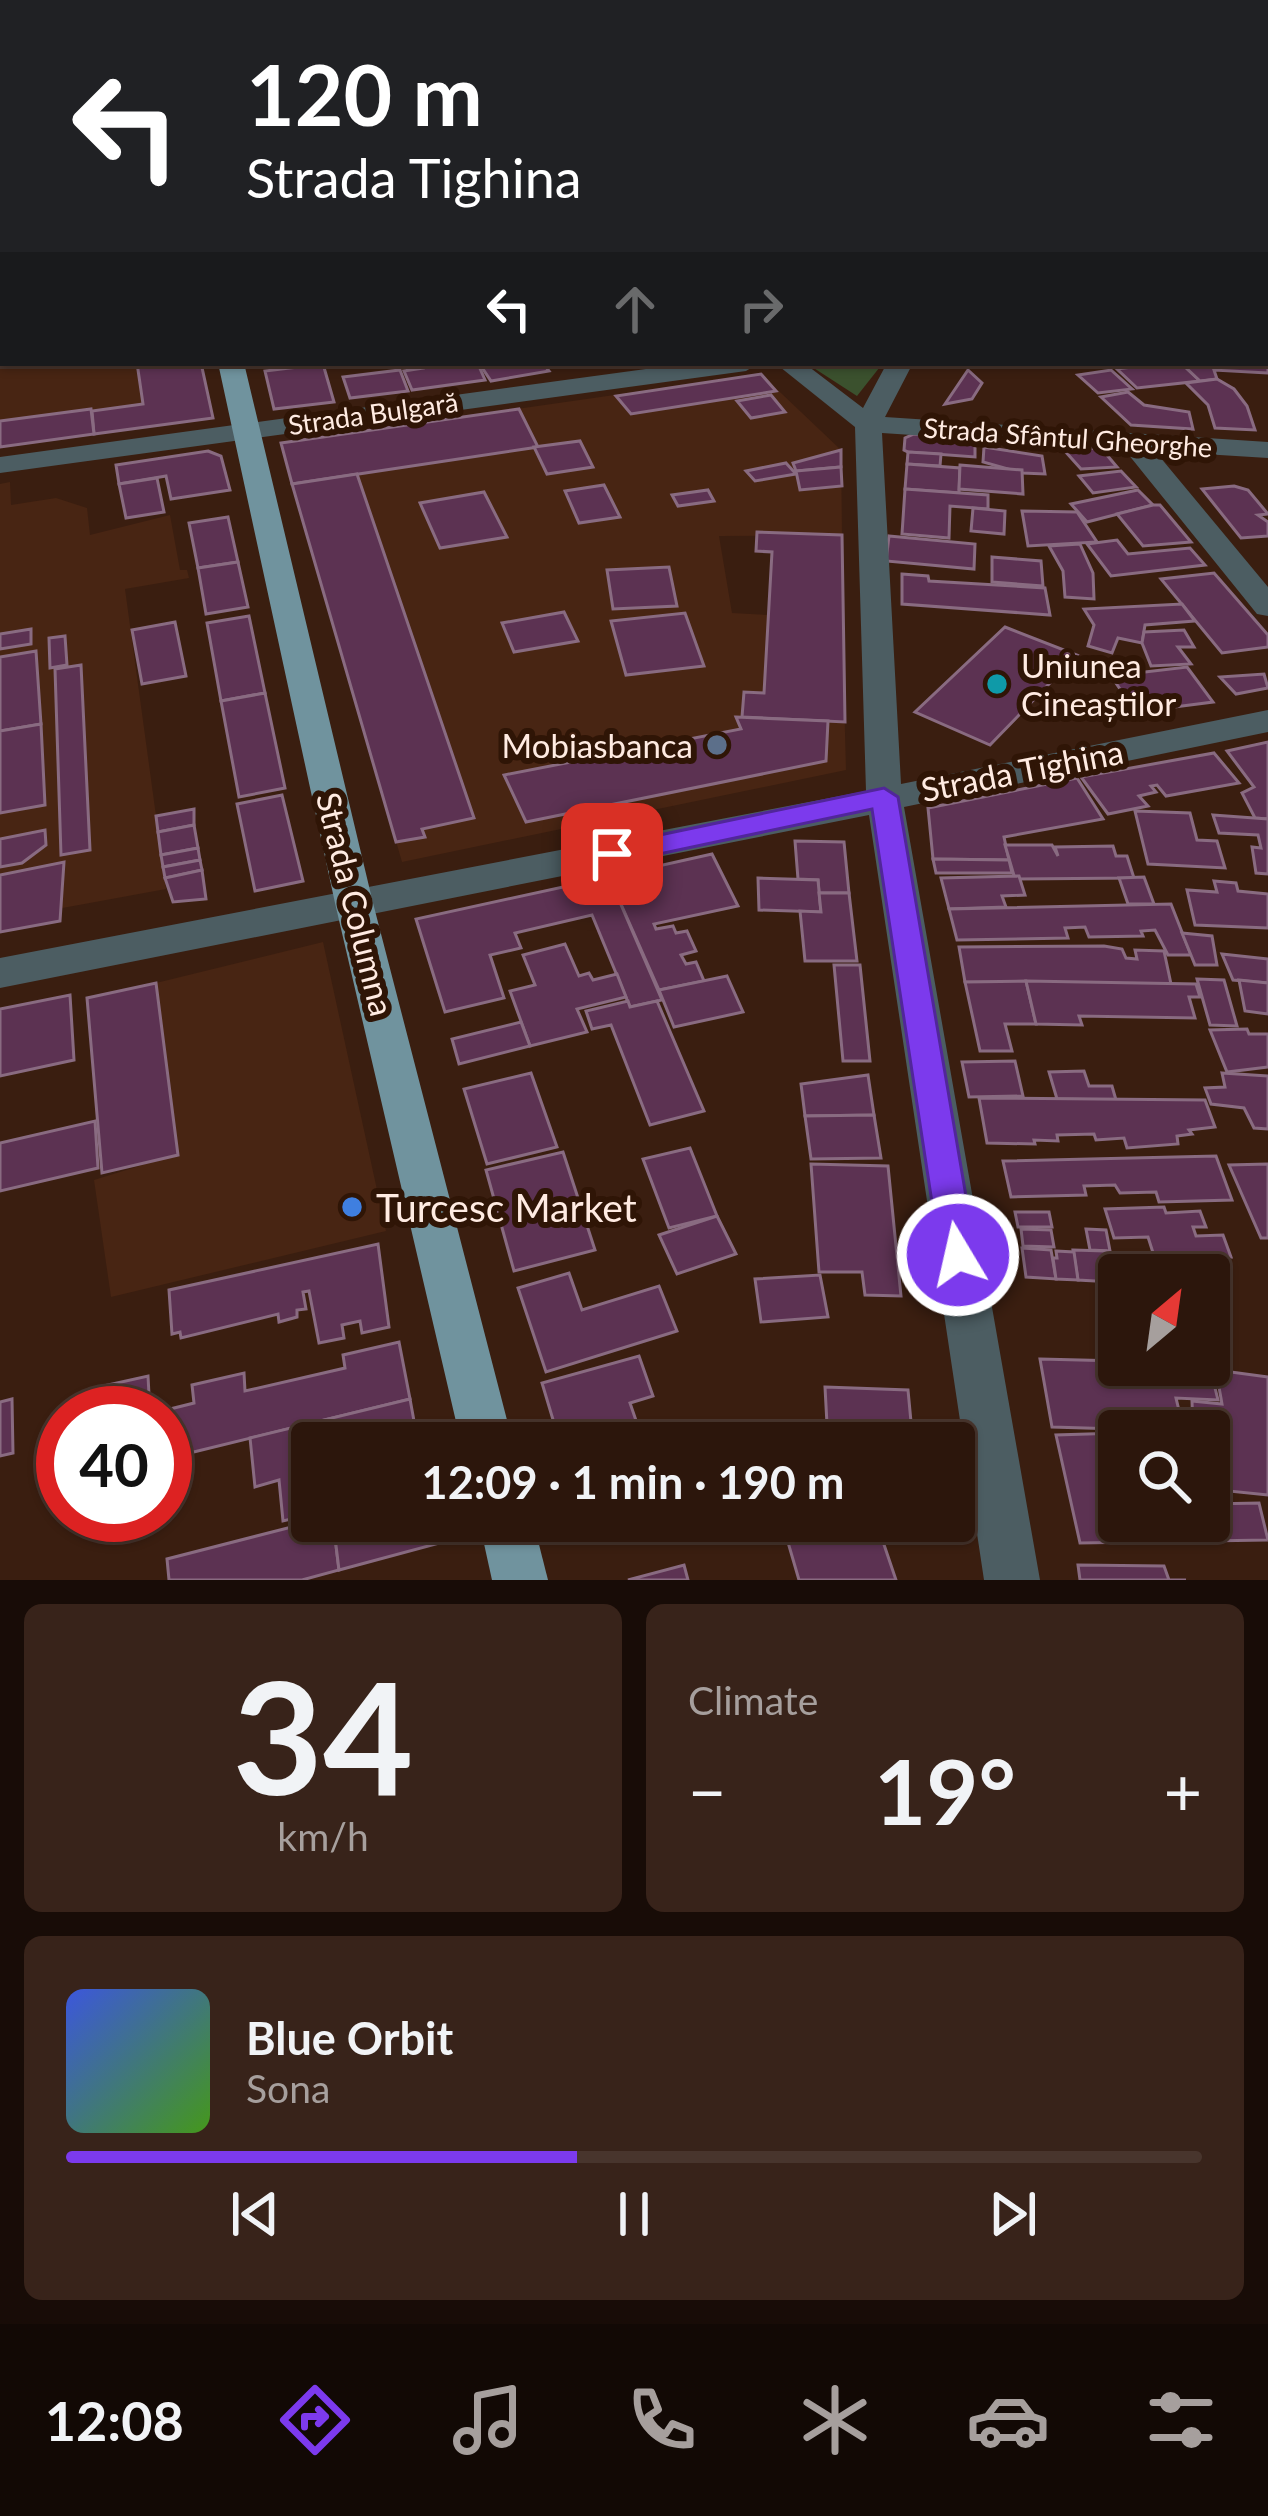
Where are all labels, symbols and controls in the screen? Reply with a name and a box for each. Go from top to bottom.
text: 120 m [246,43,483,144]
icon: left [48,48,204,204]
text: Strada Tighina [246,145,582,210]
icon: left [476,276,542,342]
icon: ahead [602,276,668,342]
icon: right [728,276,794,342]
street label: Strada Bulgară [286,385,460,441]
street label: Strada Sfântul Gheorghe [923,410,1213,464]
place label: Uniunea Cineaștilor [1021,645,1176,723]
marker: Uniunea Cineaștilor [984,671,1010,697]
place label: Mobiasbanca [502,725,693,765]
street label: Strada Tighina [918,731,1126,809]
marker: Mobiasbanca [704,732,730,758]
street label: Strada Columna [309,788,403,1020]
pin [561,803,663,905]
icon: arrive [579,821,645,887]
place label: Turcesc Market [376,1184,637,1230]
position arrow [895,1192,1021,1318]
marker: Turcesc Market [339,1194,365,1220]
north arrow [1098,1254,1230,1386]
map controls [1098,1254,1230,1542]
speed limit sign: 40 [36,1386,192,1542]
button: search [1098,1410,1230,1542]
text: 12:09 · 1 min · 190 m [422,1455,844,1509]
text: 34 [233,1641,413,1828]
text: Climate [688,1677,818,1723]
text: 19° [874,1736,1016,1844]
text: − [688,1751,726,1830]
text: + [1164,1751,1202,1830]
text: km/h [277,1813,369,1859]
text: Blue Orbit [246,2011,453,2065]
text: Sona [246,2065,330,2111]
icon: previous [222,2181,288,2247]
icon: pause [601,2181,667,2247]
icon: next [980,2181,1046,2247]
icon: directions [273,2378,357,2462]
icon: music [446,2378,530,2462]
icon: phone [620,2378,704,2462]
icon: climate [793,2378,877,2462]
icon: car [966,2378,1050,2462]
icon: filters [1139,2378,1223,2462]
text: 12:08 [45,2388,184,2453]

